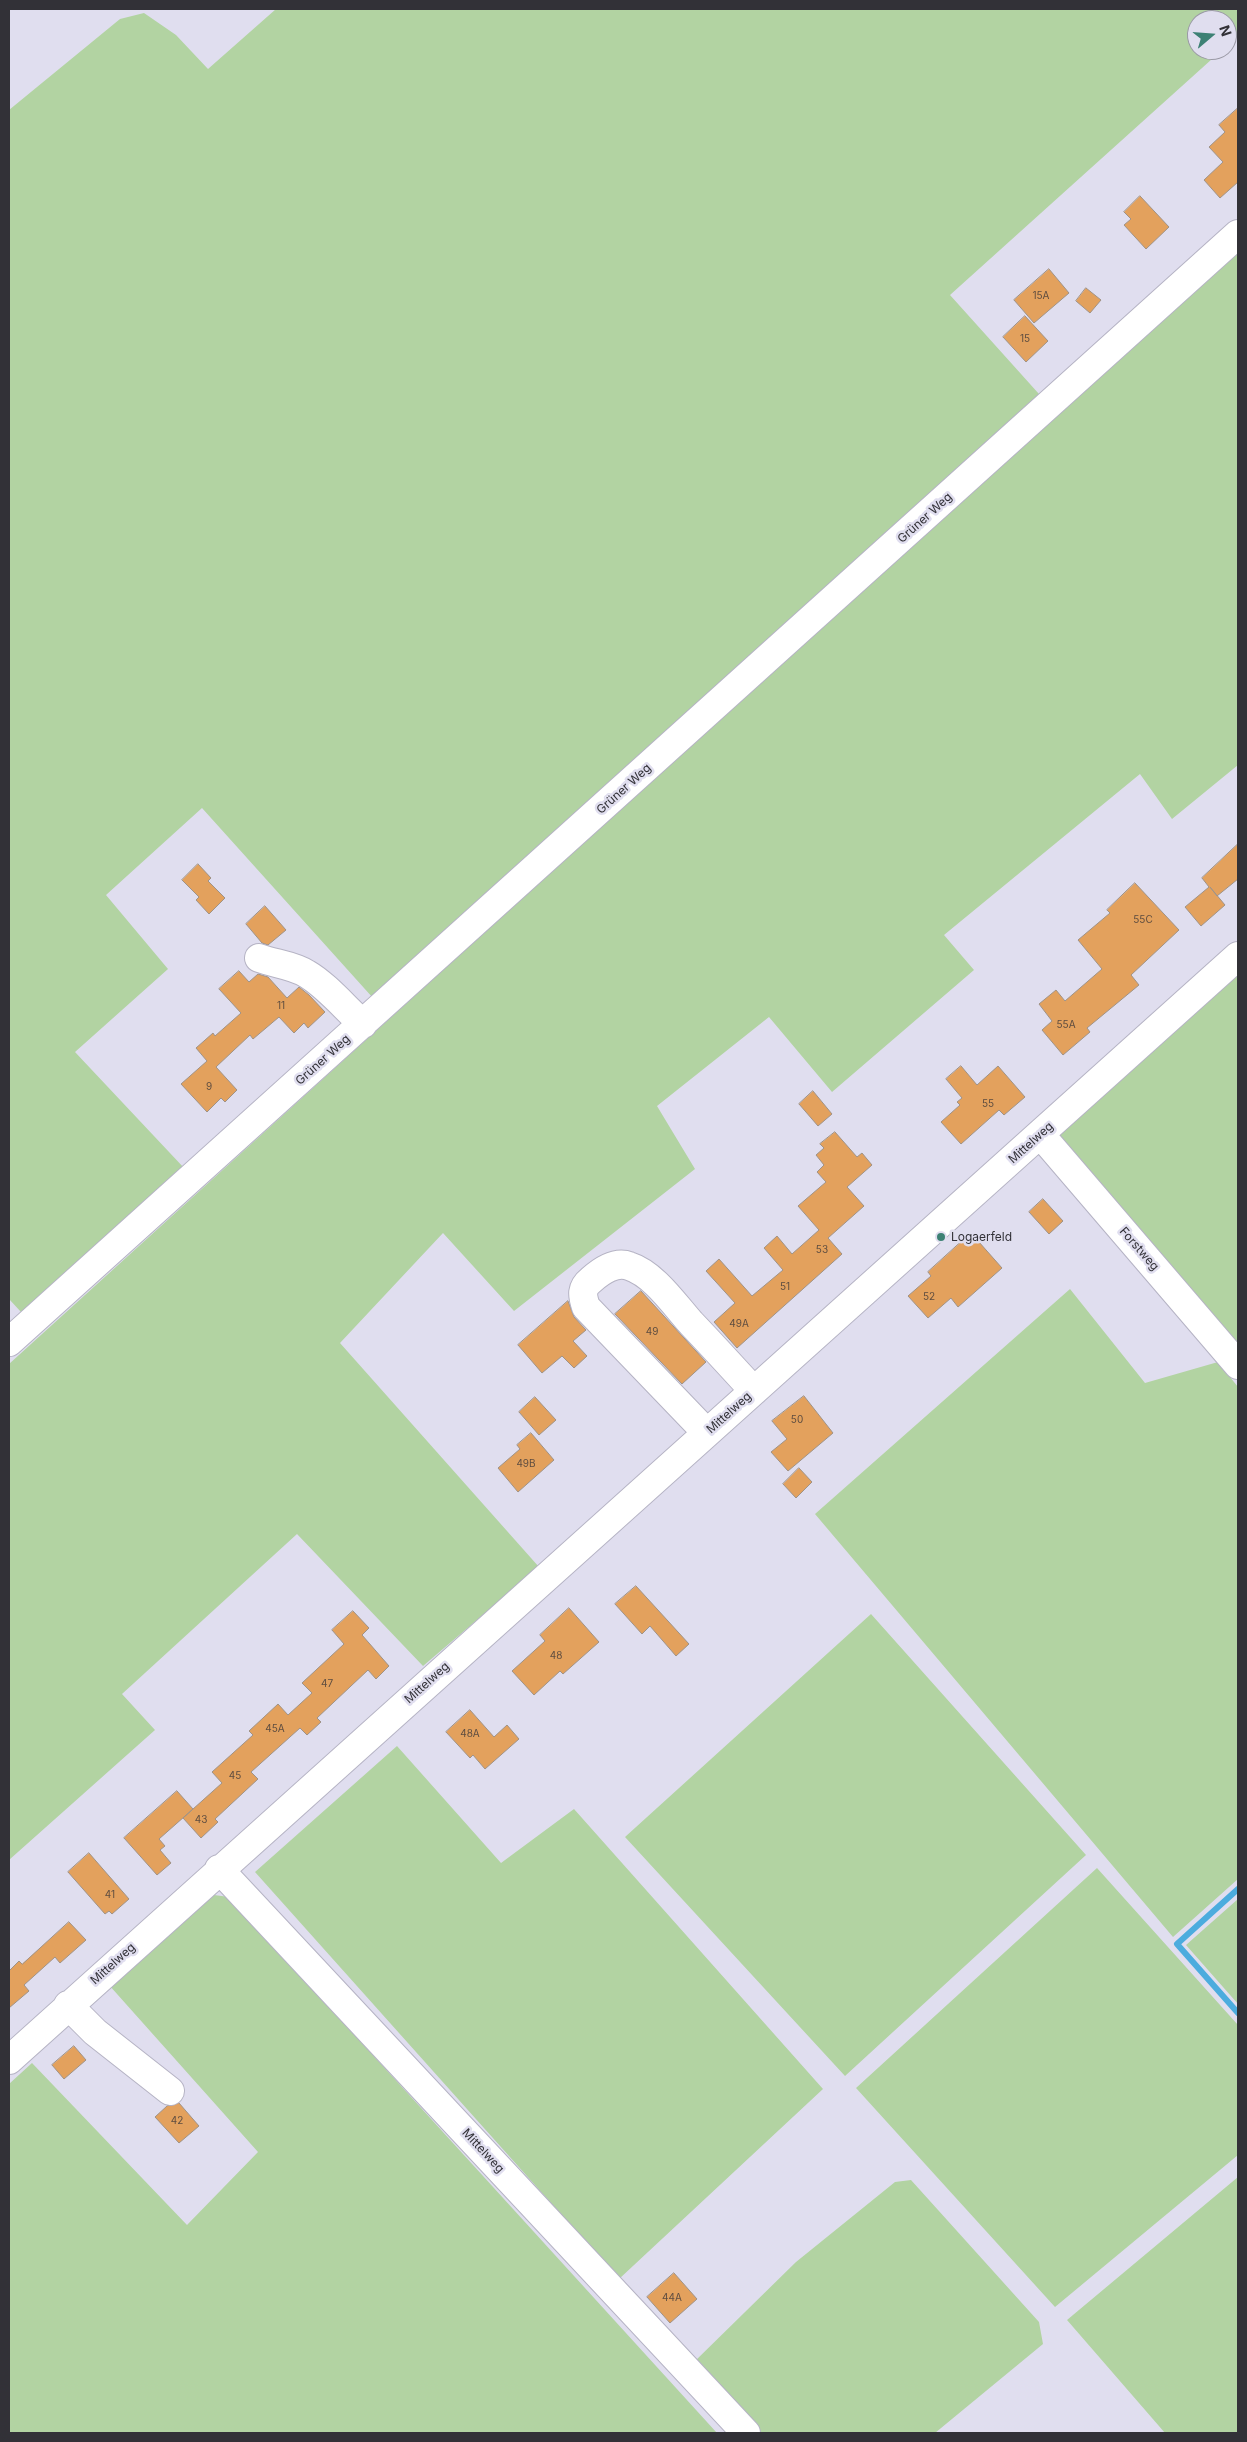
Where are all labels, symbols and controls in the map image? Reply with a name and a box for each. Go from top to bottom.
north arrow [1187,10,1237,60]
text: N [1216,23,1236,38]
house number: 15A [1032,290,1050,302]
house number: 15 [1020,333,1030,345]
street label: Grüner Weg [895,490,955,546]
street label: Grüner Weg [594,761,654,817]
house number: 55C [1133,914,1153,926]
house number: 11 [277,1000,285,1012]
house number: 55A [1056,1019,1076,1031]
street label: Grüner Weg [293,1032,353,1088]
house number: 9 [206,1081,212,1093]
house number: 55 [982,1098,994,1110]
street label: Mittelweg [1006,1119,1056,1167]
street label: Forstweg [1116,1224,1162,1274]
place label: Logaerfeld [951,1230,1012,1244]
marker: Logaerfeld [935,1231,947,1243]
house number: 53 [816,1244,828,1256]
house number: 51 [780,1281,790,1293]
house number: 52 [923,1291,935,1303]
house number: 49A [729,1318,749,1330]
house number: 49 [646,1326,658,1338]
street label: Mittelweg [704,1389,754,1437]
house number: 50 [791,1414,803,1426]
house number: 49B [516,1458,536,1470]
house number: 48 [550,1650,562,1662]
street label: Mittelweg [402,1659,452,1707]
house number: 47 [321,1678,333,1690]
house number: 45A [265,1723,285,1735]
house number: 48A [460,1728,480,1740]
house number: 45 [229,1770,241,1782]
house number: 43 [195,1814,207,1826]
house number: 41 [105,1889,115,1901]
street label: Mittelweg [88,1940,138,1988]
house number: 42 [171,2115,183,2127]
street label: Mittelweg [459,2126,507,2176]
house number: 44A [662,2292,682,2304]

